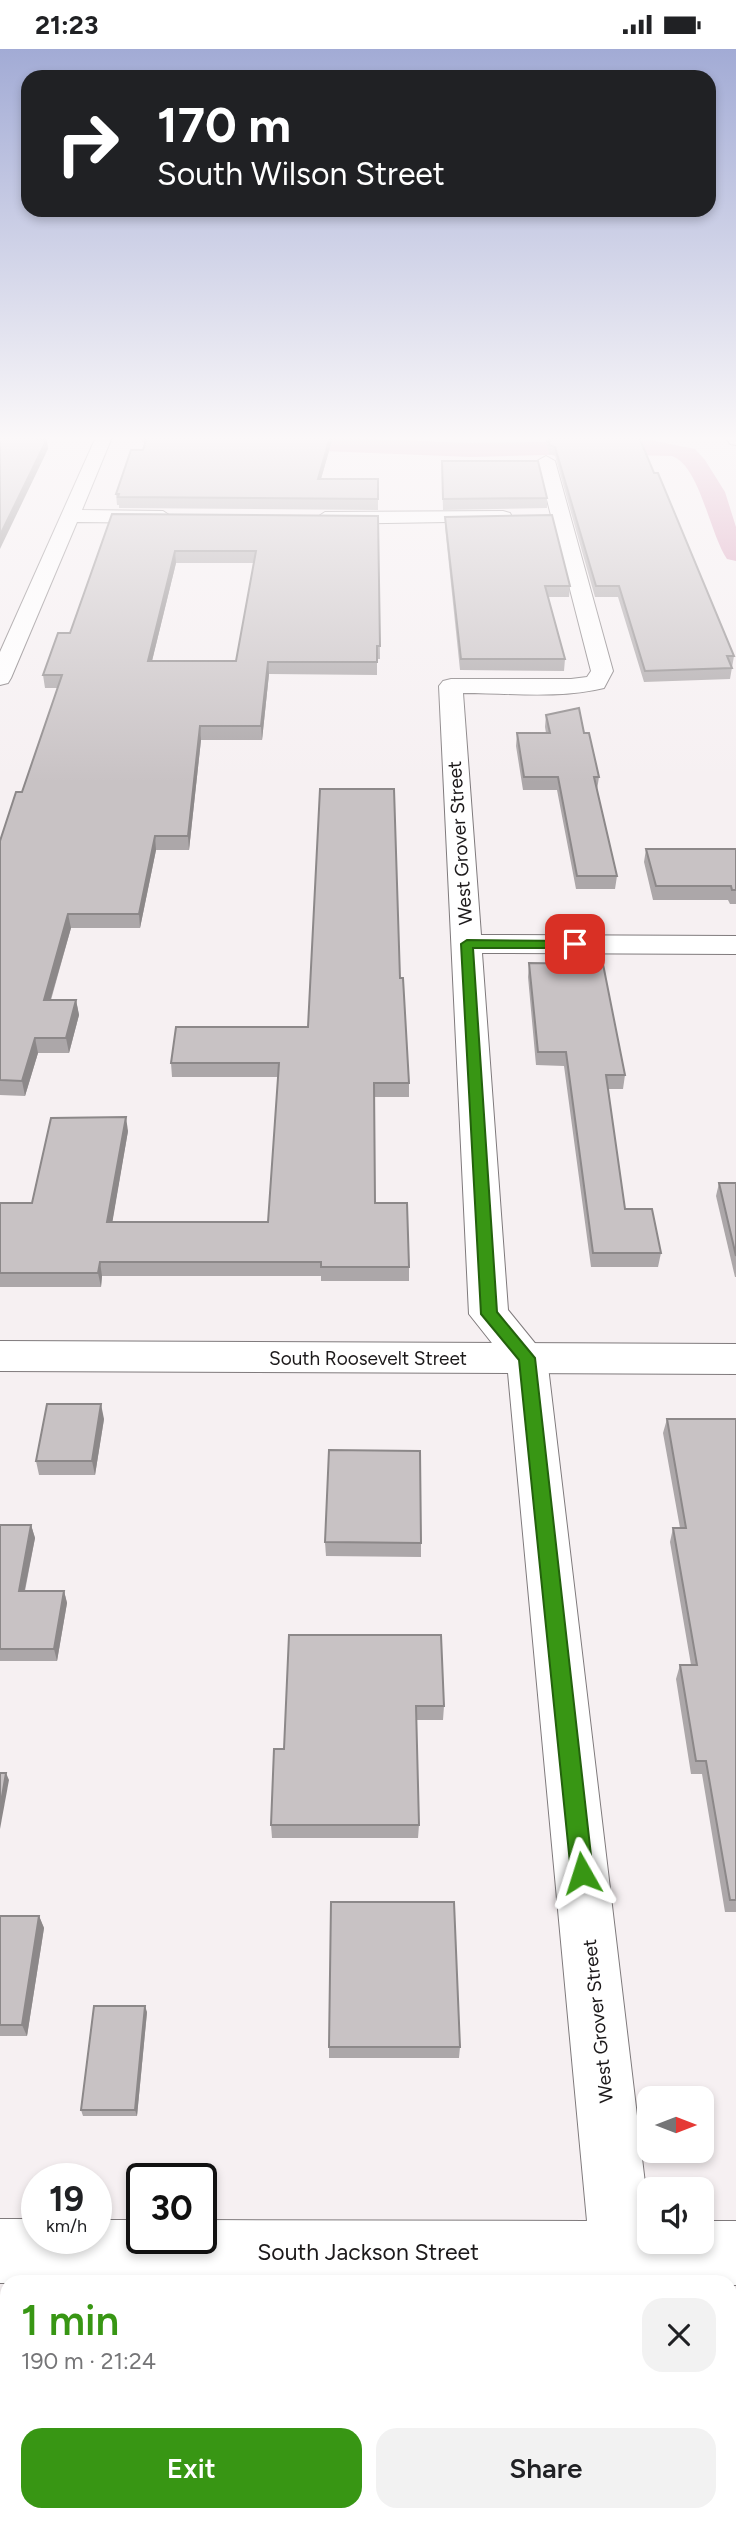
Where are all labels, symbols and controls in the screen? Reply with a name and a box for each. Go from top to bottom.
text: 21:23 [35,9,98,41]
text: 170 m [157,95,291,154]
icon: right [42,98,133,189]
text: South Wilson Street [157,155,445,193]
street label: West Grover Street [443,760,477,926]
pin [545,914,605,974]
icon: arrive [556,925,594,963]
street label: South Roosevelt Street [269,1347,467,1370]
position arrow [545,1836,619,1910]
street label: West Grover Street [578,1938,618,2104]
north arrow [637,2086,714,2163]
map controls [637,2086,714,2254]
speed limit sign: 30 [126,2163,217,2254]
button: sound [637,2177,714,2254]
text: 19 [49,2178,84,2220]
text: km/h [46,2215,87,2237]
street label: South Jackson Street [257,2238,479,2266]
text: 1 min [21,2295,119,2346]
button: close [642,2298,716,2372]
text: 190 m · 21:24 [21,2347,156,2375]
button: Exit [21,2428,362,2508]
button: Share [376,2428,716,2508]

